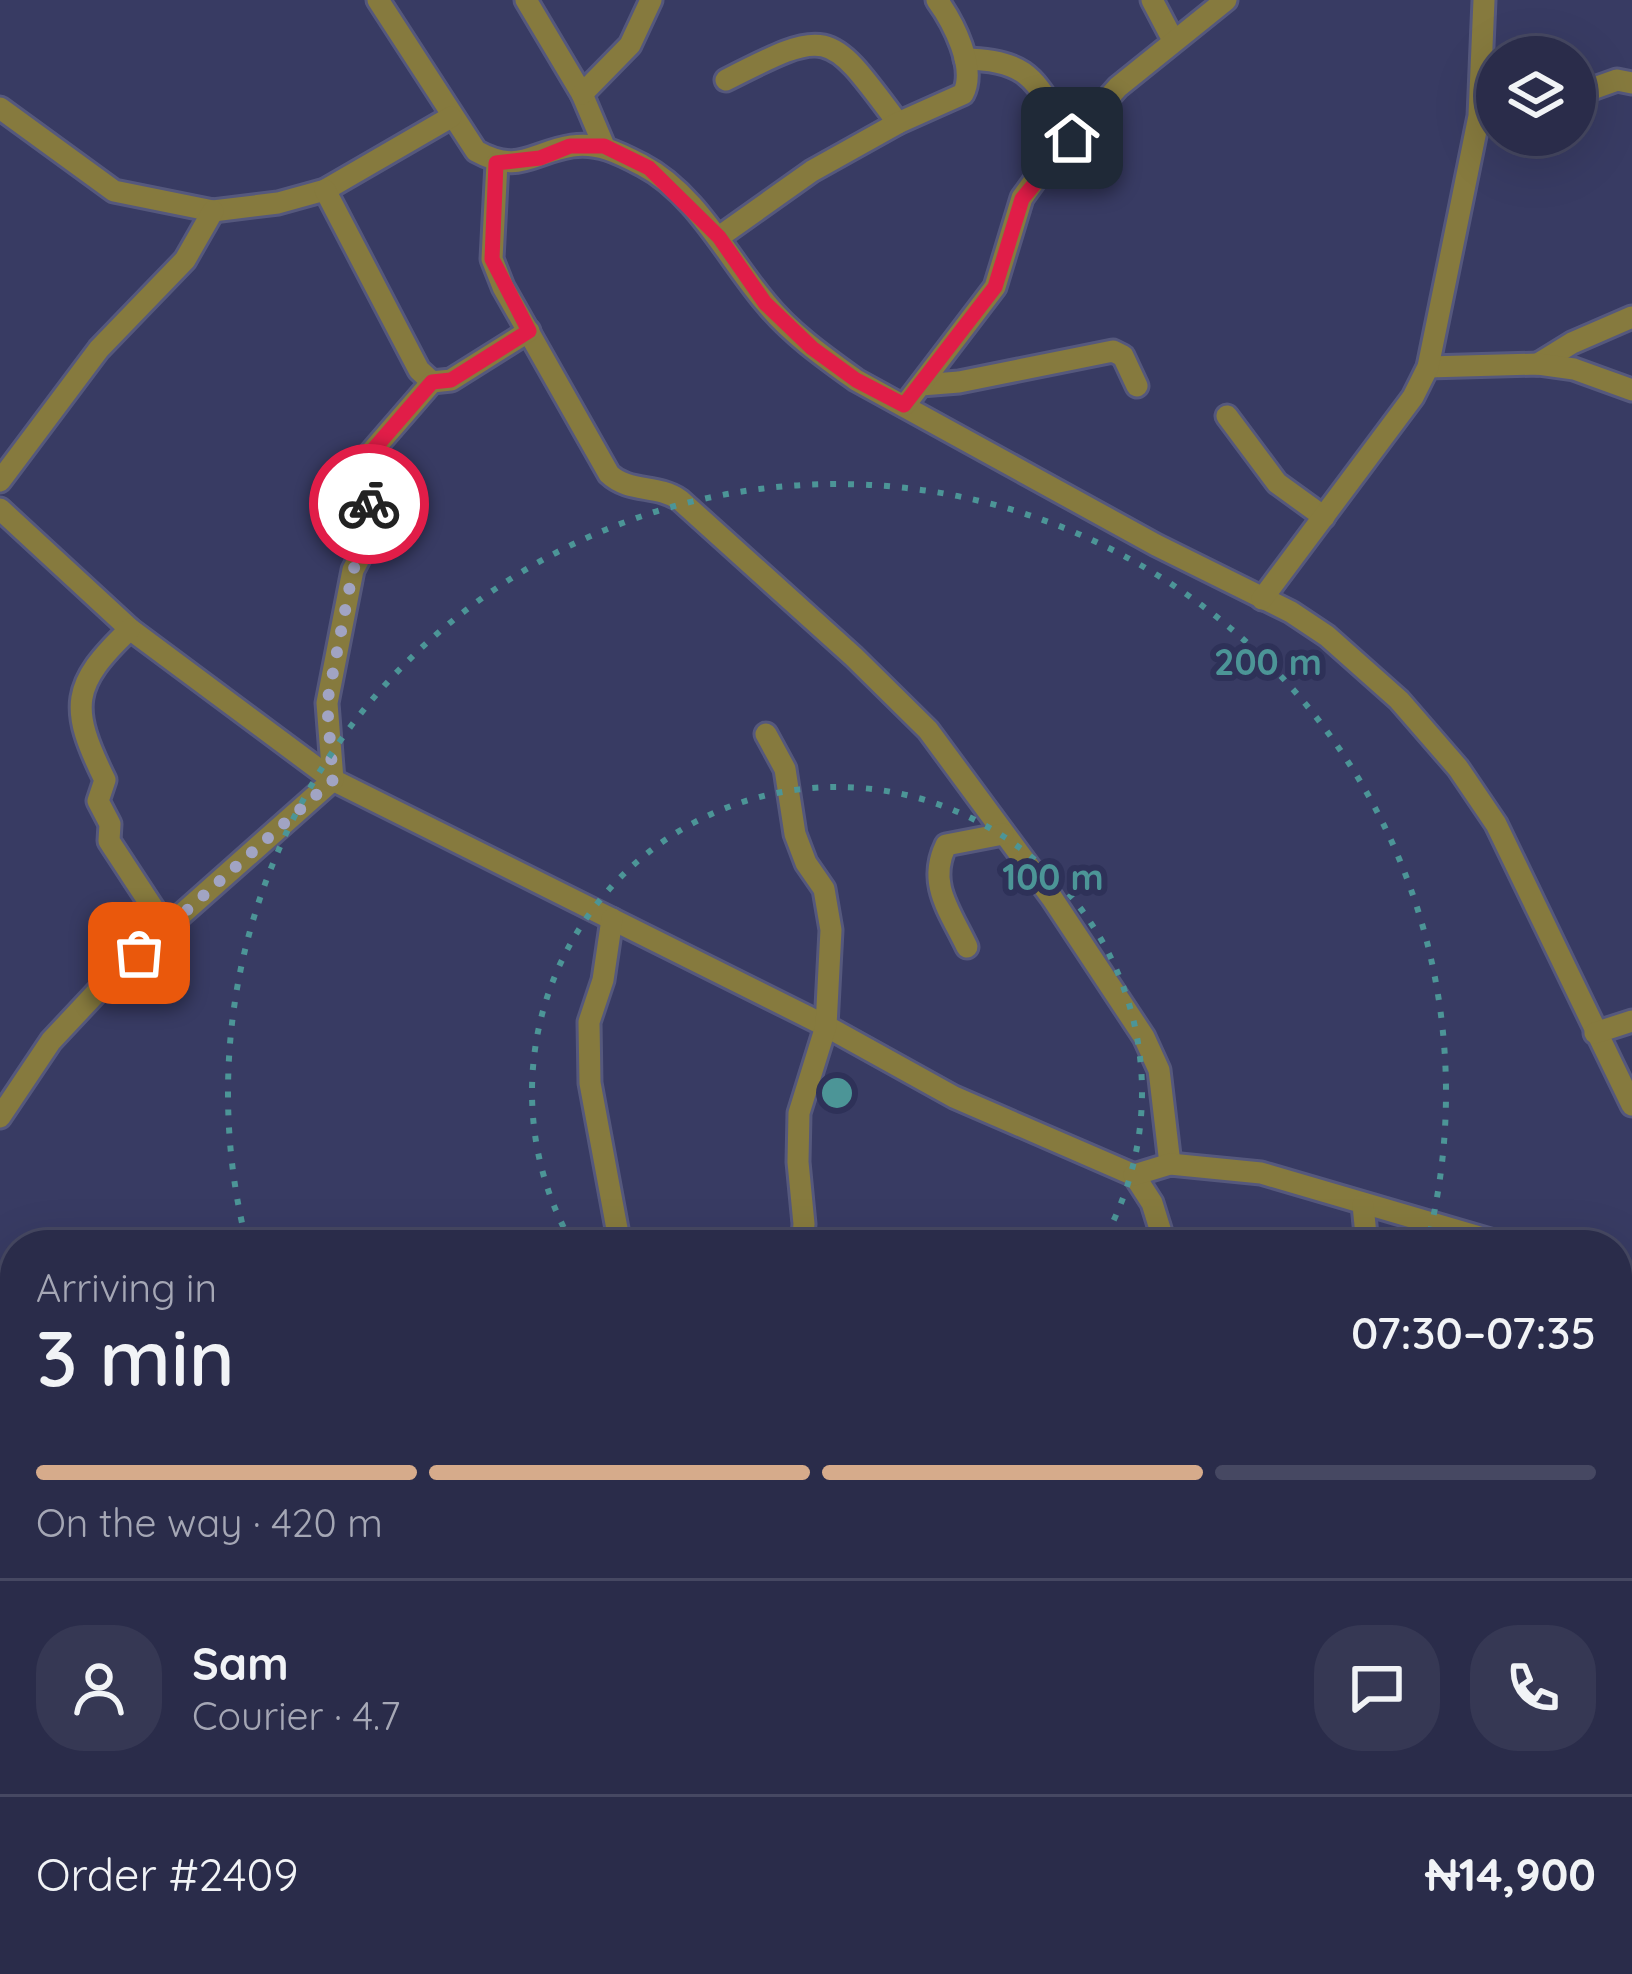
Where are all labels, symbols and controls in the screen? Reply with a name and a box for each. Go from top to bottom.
map controls [1476,36,1596,156]
button: layers [1476,36,1596,156]
pin [1021,87,1123,189]
icon: home [1039,105,1105,171]
courier [309,444,429,564]
icon: bike [336,471,402,537]
text: 200 m [1214,639,1322,684]
text: 100 m [1002,854,1104,899]
pin [88,902,190,1004]
icon: bag [106,920,172,986]
centre of rings [816,1072,858,1114]
text: Arriving in [36,1263,217,1312]
text: 07:30–07:35 [1351,1304,1596,1360]
text: 3 min [36,1308,235,1406]
text: On the way · 420 m [36,1498,383,1547]
button: person [36,1625,162,1751]
button: chat [1314,1625,1440,1751]
button: phone [1470,1625,1596,1751]
text: Sam [192,1635,289,1691]
text: Courier · 4.7 [192,1691,400,1740]
text: Order #2409 [36,1846,298,1902]
text: ₦14,900 [1426,1846,1596,1902]

